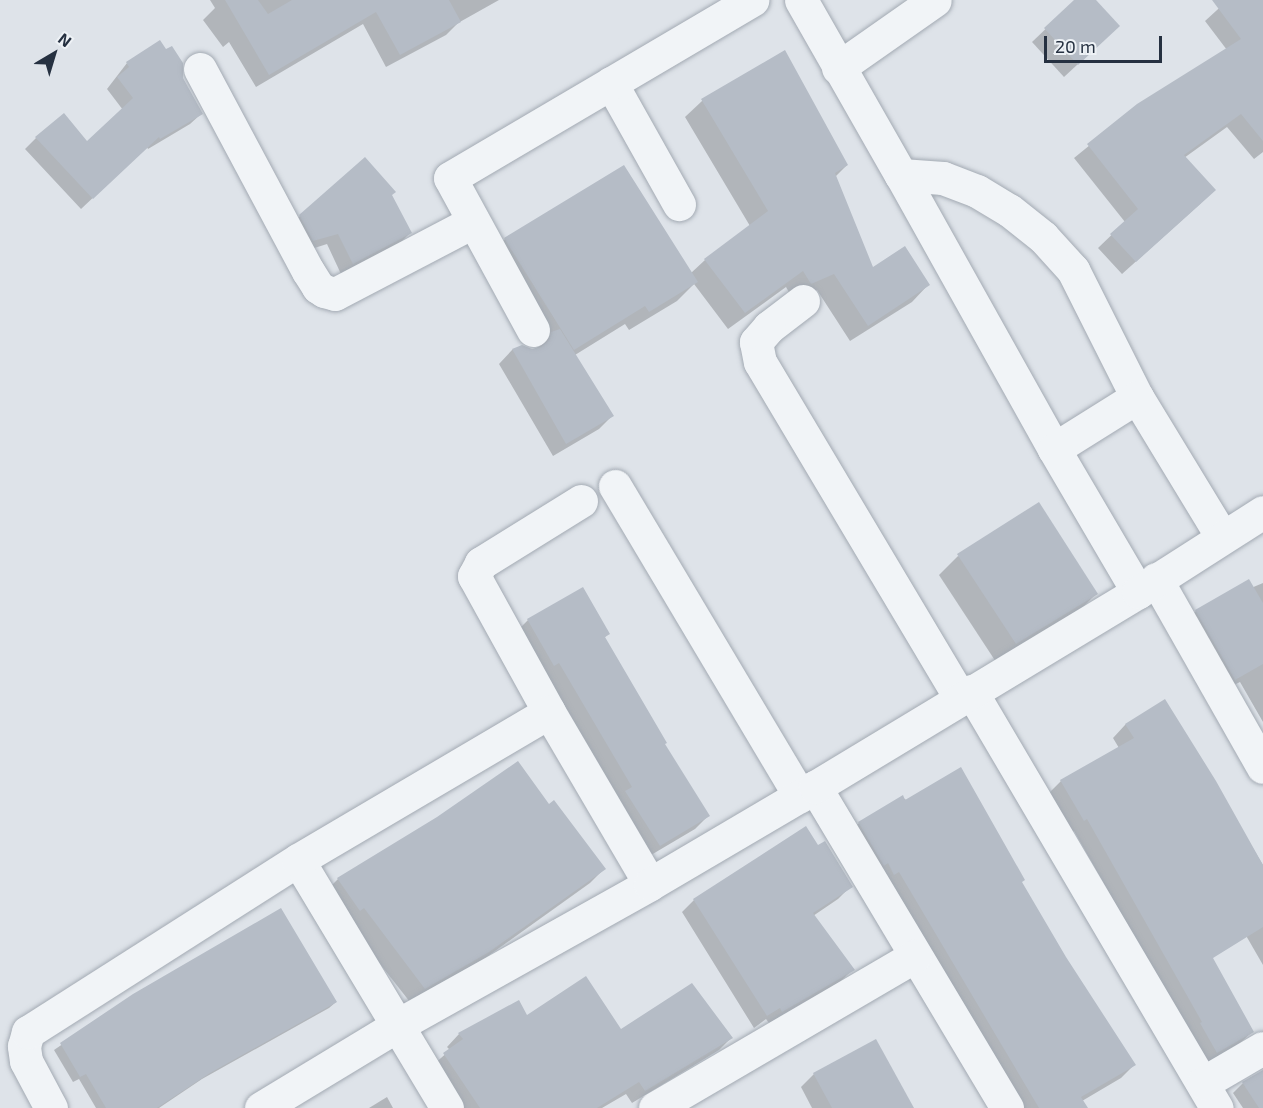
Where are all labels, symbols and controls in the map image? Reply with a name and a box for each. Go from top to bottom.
north arrow [24,24,84,84]
scale bar [1047,24,1166,62]
text: N [55,28,76,50]
text: 20 m [1055,35,1096,57]

